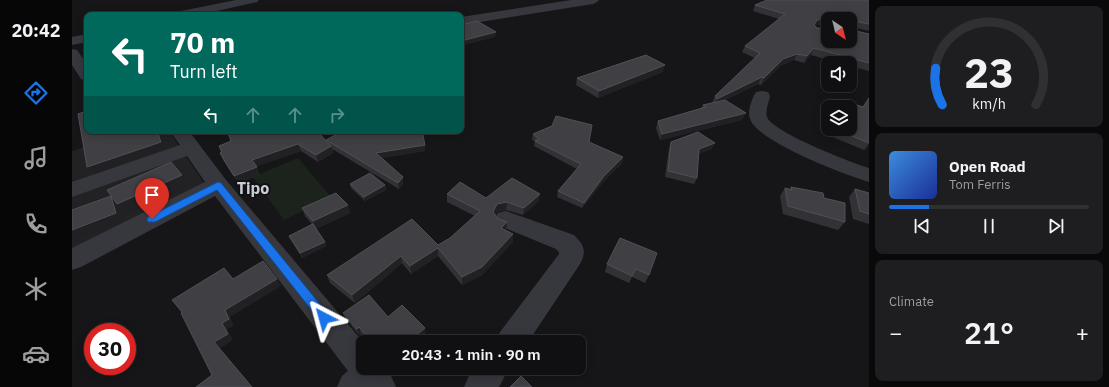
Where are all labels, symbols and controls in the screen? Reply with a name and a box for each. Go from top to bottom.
north arrow [821,12,857,48]
map controls [821,12,857,136]
text: 20:42 [11,19,61,42]
text: 70 m [170,24,235,61]
icon: left [104,28,156,80]
text: 23 [964,44,1014,98]
button: sound [821,56,857,92]
text: Turn left [170,60,238,83]
icon: directions [22,79,50,107]
text: km/h [972,93,1006,112]
button: layers [821,100,857,136]
icon: left [200,104,222,126]
icon: ahead [242,104,264,126]
icon: ahead [284,104,306,126]
icon: right [326,104,348,126]
icon: music [22,144,50,172]
text: Open Road [949,157,1026,176]
text: Tom Ferris [949,176,1011,193]
pin [135,178,169,219]
district label: Tipo [237,178,269,198]
icon: arrive [141,184,163,206]
icon: phone [22,210,50,238]
icon: previous [911,215,933,237]
icon: pause [978,215,1000,237]
icon: next [1045,215,1067,237]
icon: climate [22,275,50,303]
text: Climate [889,293,934,310]
position arrow [303,297,345,339]
text: 21° [964,313,1014,352]
text: − [889,318,902,347]
text: + [1076,318,1089,347]
speed limit sign: 30 [84,323,136,375]
icon: car [22,340,50,368]
text: 20:43 · 1 min · 90 m [401,345,541,364]

